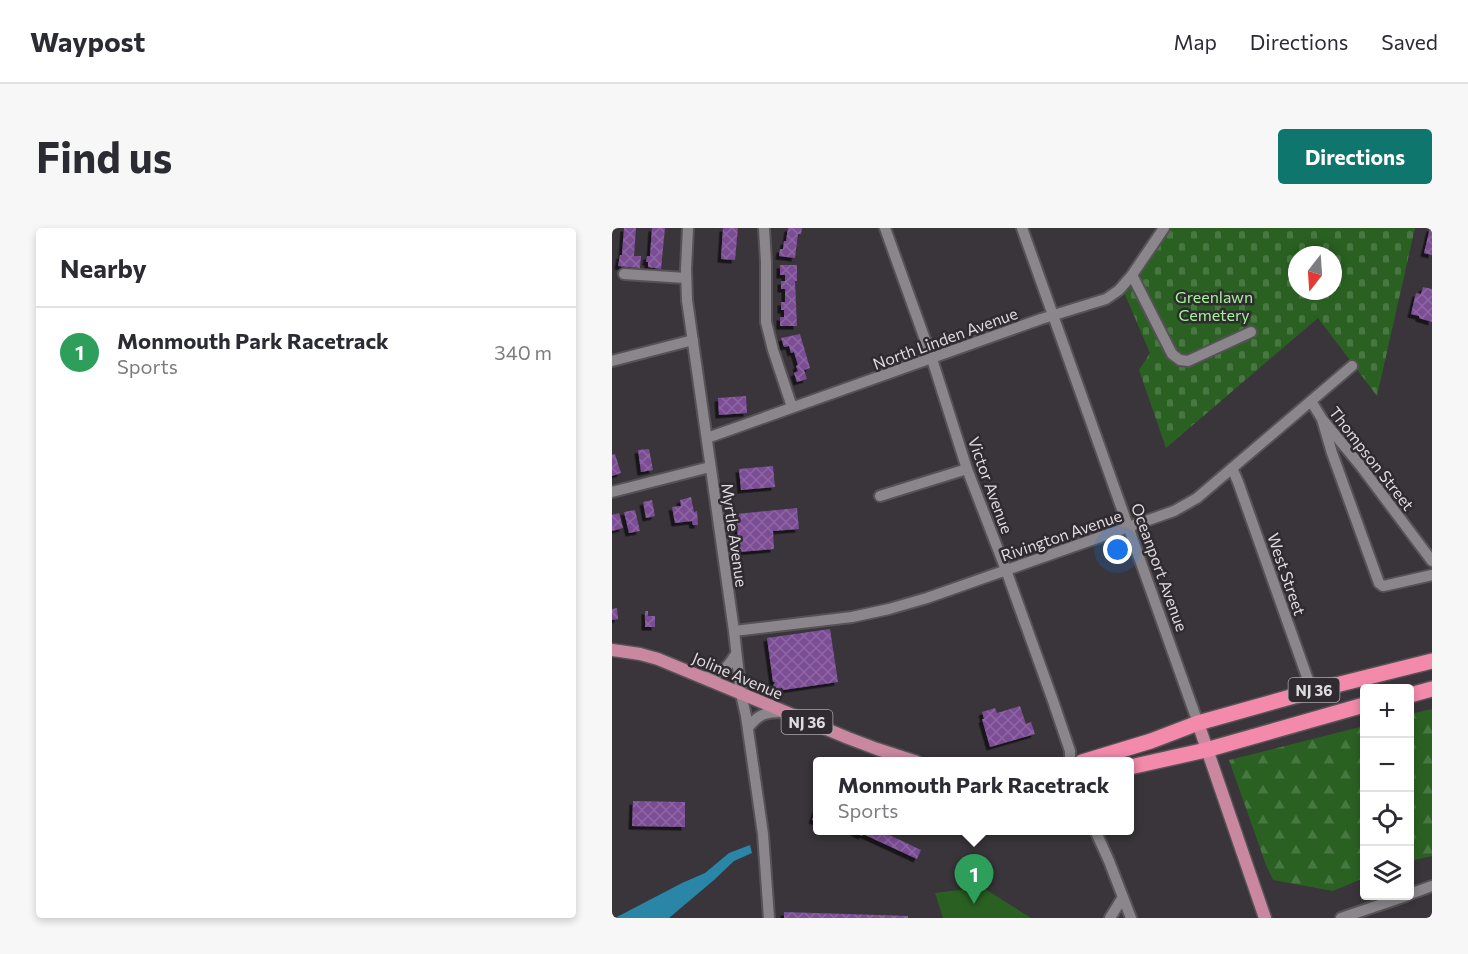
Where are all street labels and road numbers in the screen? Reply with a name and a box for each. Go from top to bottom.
street label: North Linden Avenue [870,303,1020,373]
street label: Thompson Street [1326,402,1419,514]
street label: Victor Avenue [965,434,1017,536]
street label: Myrtle Avenue [718,482,752,588]
street label: Oceanport Avenue [1128,500,1192,634]
street label: Rivington Avenue [998,505,1124,565]
street label: West Street [1264,530,1310,618]
street label: Joline Avenue [690,647,786,703]
road number: NJ 36 [1288,678,1340,702]
road number: NJ 36 [782,710,832,734]

